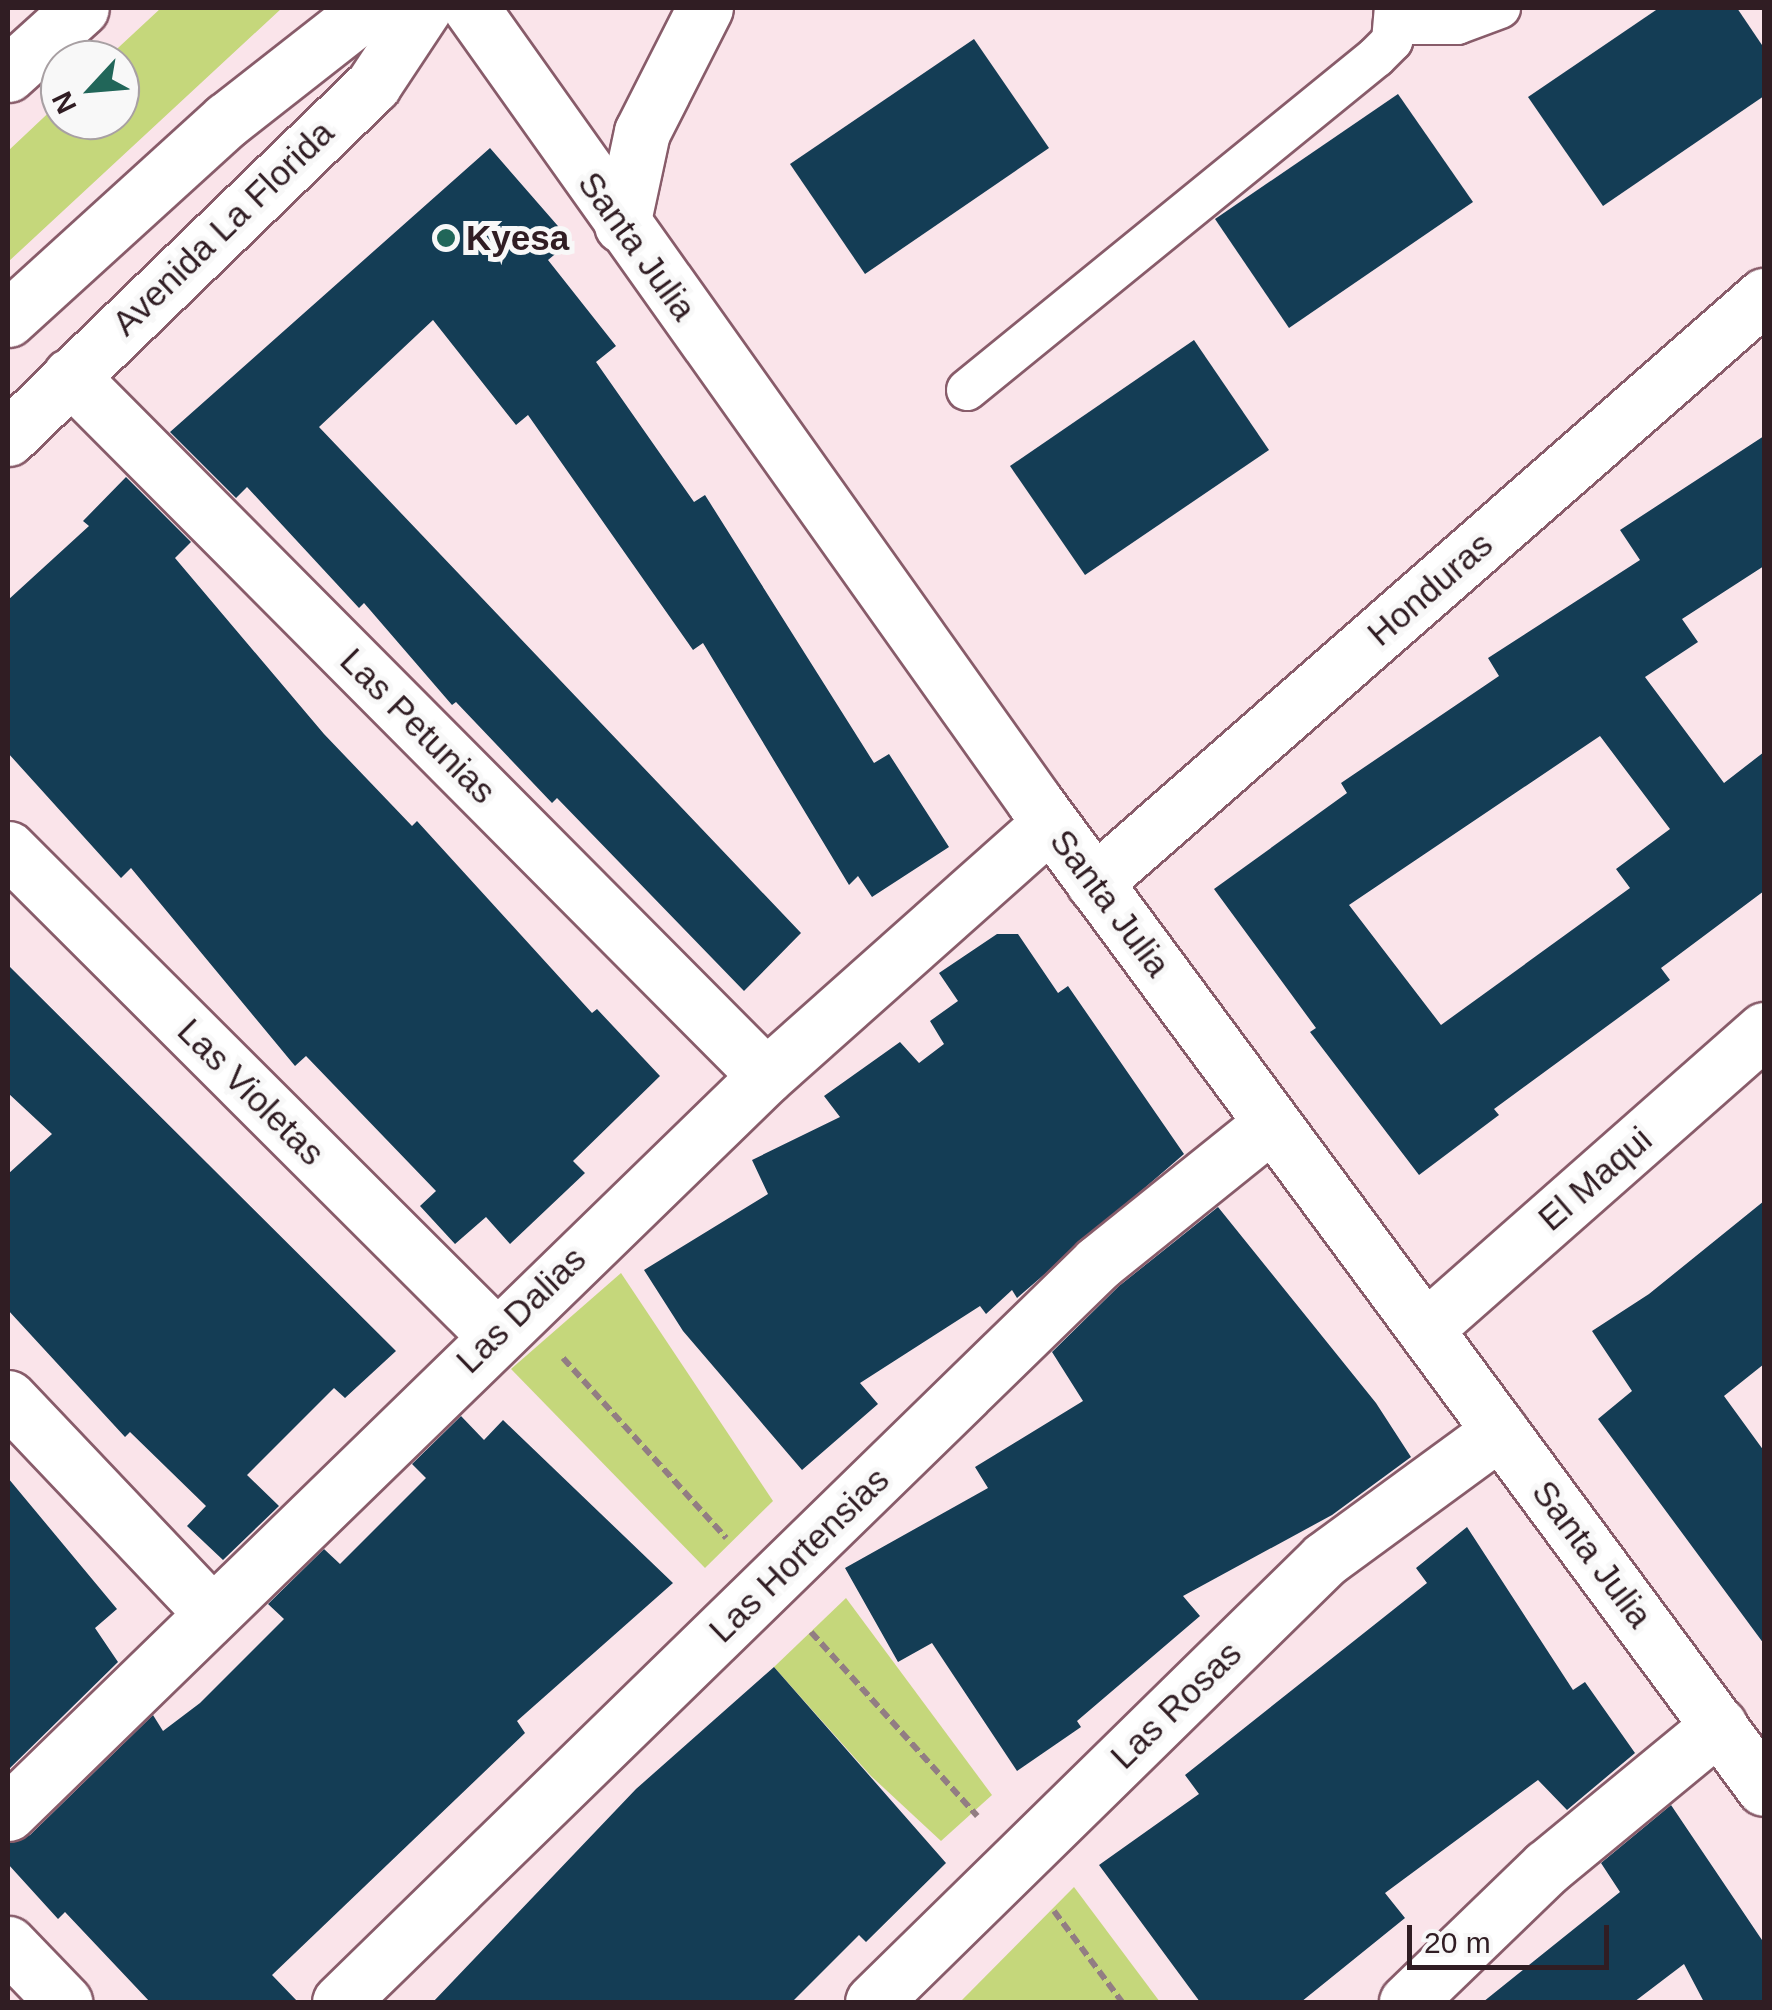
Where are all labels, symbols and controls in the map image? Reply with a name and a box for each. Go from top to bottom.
north arrow [40,40,140,140]
text: N [46,87,83,118]
street label: Avenida La Florida [104,112,342,344]
street label: Santa Julia [569,164,705,328]
place label: Kyesa [466,217,569,259]
marker: Kyesa [435,227,457,249]
street label: Honduras [1359,523,1501,655]
street label: Las Petunias [332,640,504,812]
street label: Santa Julia [1041,821,1179,985]
street label: Las Violetas [169,1010,333,1174]
street label: El Maqui [1530,1118,1660,1240]
street label: Las Dalias [448,1238,594,1382]
street label: Las Hortensias [700,1459,898,1651]
street label: Santa Julia [1523,1472,1661,1636]
street label: Las Rosas [1102,1632,1250,1778]
scale bar [1412,1905,1614,1967]
text: 20 m [1424,1926,1491,1959]

